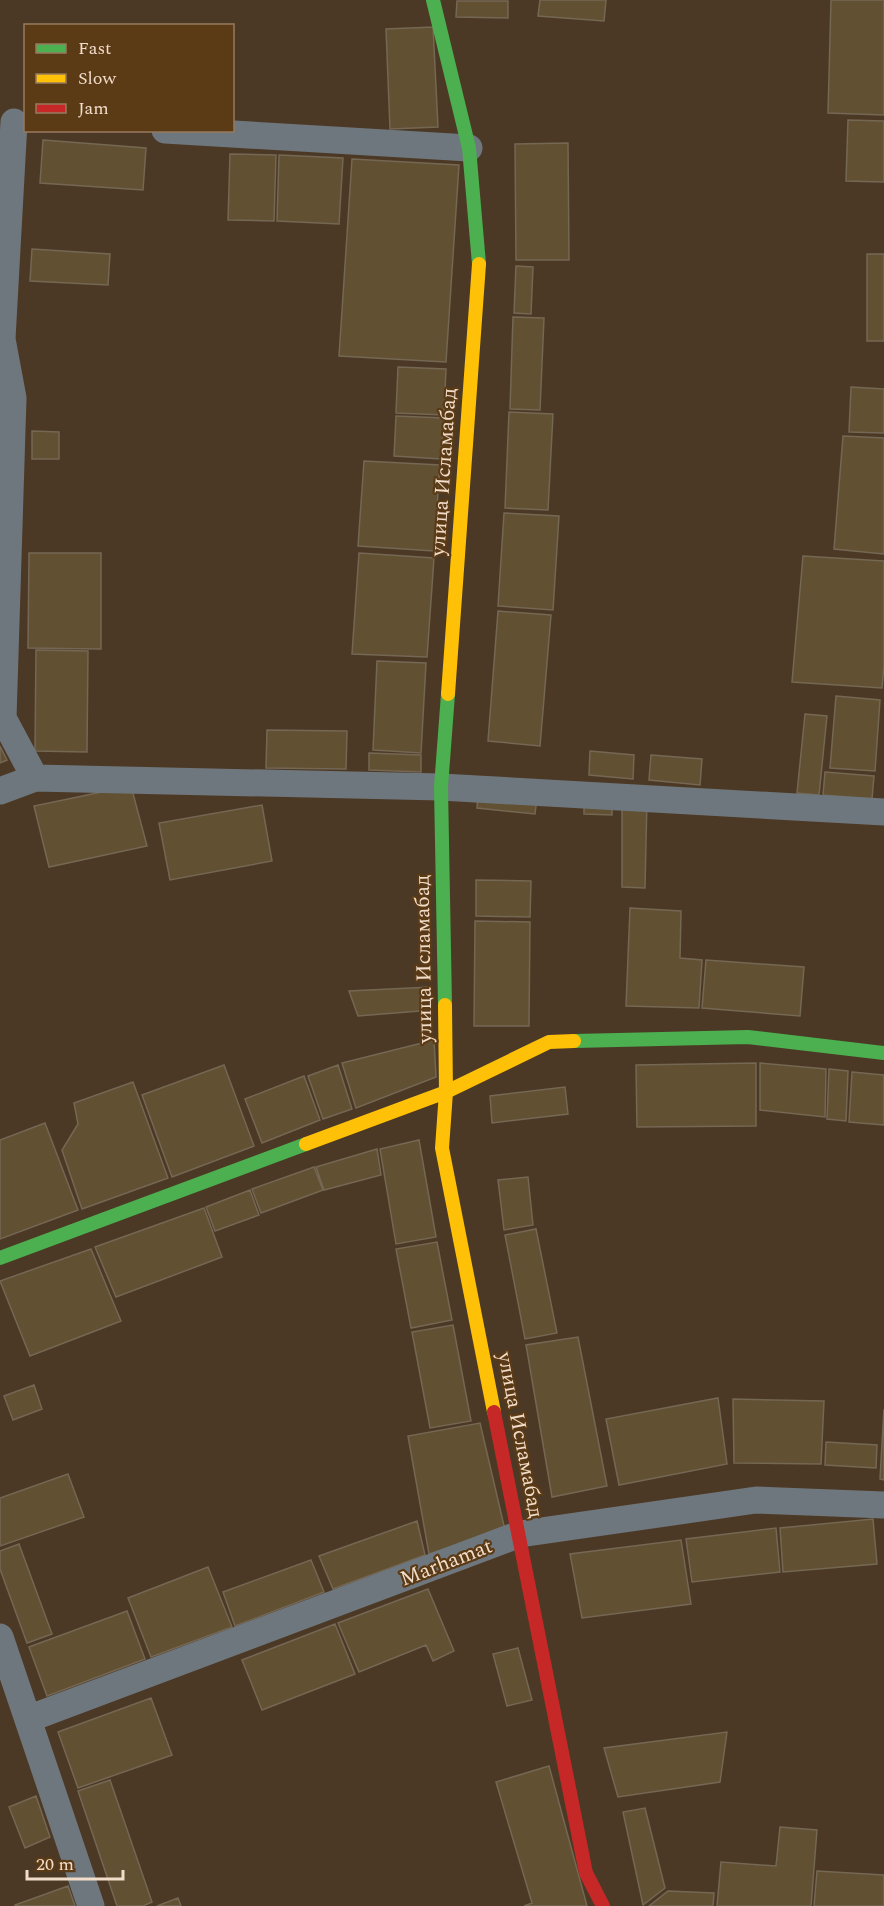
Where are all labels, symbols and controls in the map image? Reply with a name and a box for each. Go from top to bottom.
legend [24,24,234,132]
text: Fast [78,35,111,62]
text: Slow [78,65,117,92]
text: Jam [78,95,109,122]
street label: улица Исламабад [422,387,466,558]
street label: улица Исламабад [407,874,441,1045]
street label: улица Исламабад [488,1348,552,1521]
street label: Marhamat [395,1531,497,1595]
scale bar [27,1843,123,1881]
text: 20 m [36,1851,74,1878]

